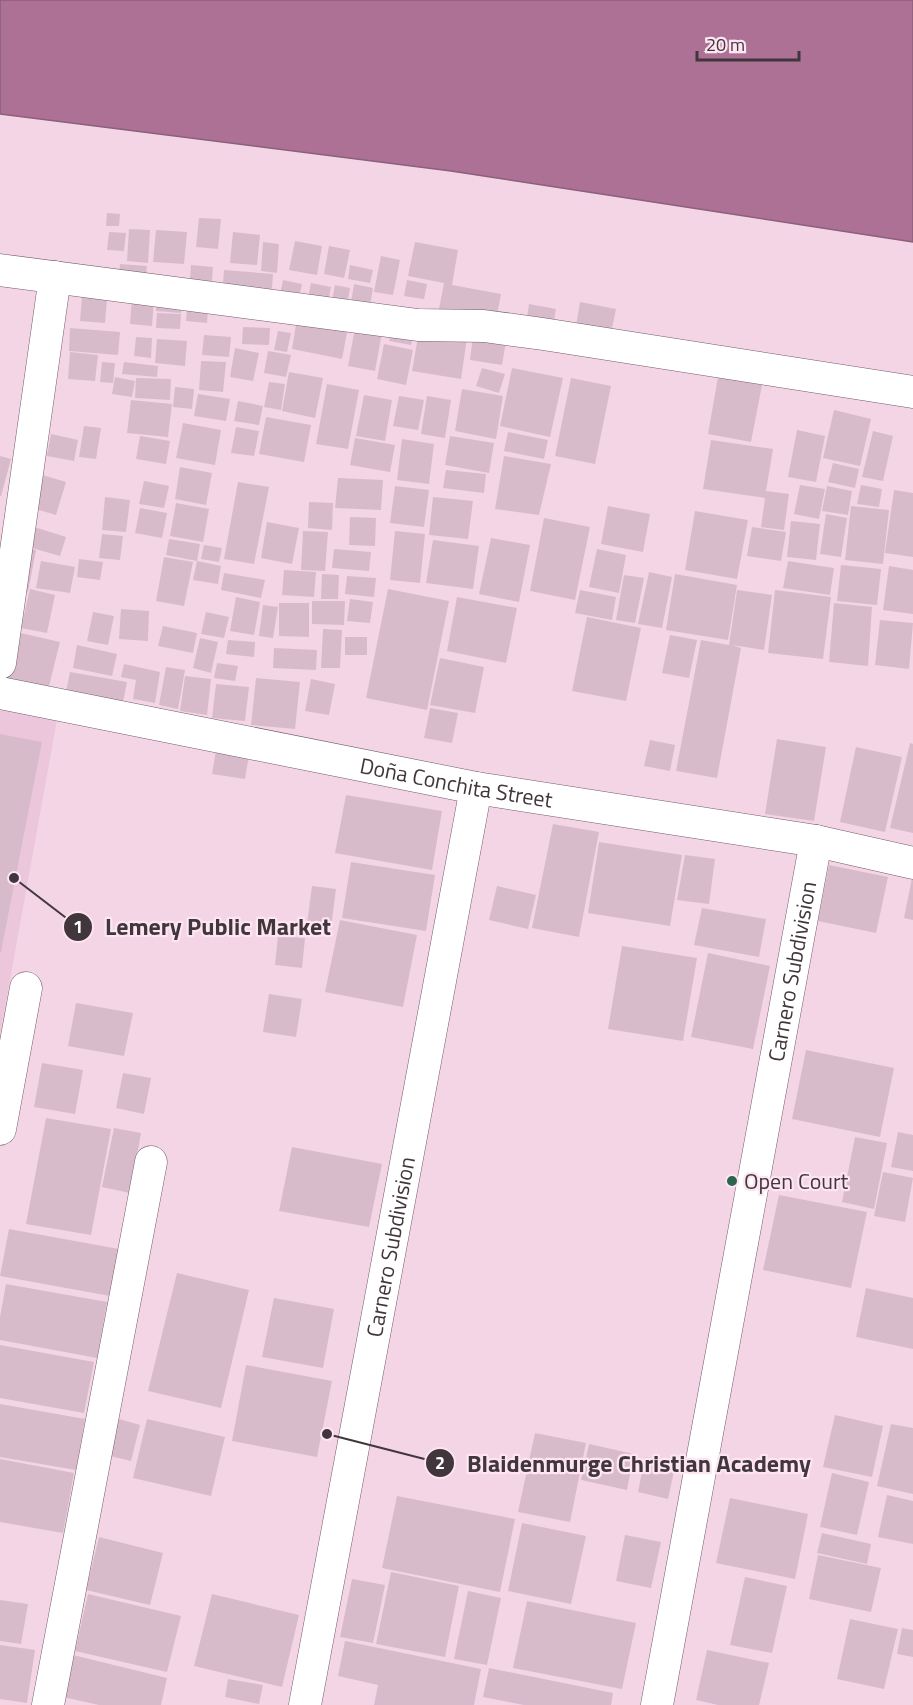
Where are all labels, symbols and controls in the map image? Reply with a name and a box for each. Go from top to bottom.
scale bar [697,24,799,62]
text: 20 m [706,31,745,58]
street label: Doña Conchita Street [357,748,555,817]
street label: Carnero Subdivision [759,878,825,1064]
callout: Lemery Public Market [63,906,343,948]
text: Lemery Public Market [105,908,331,944]
text: 1 [73,913,83,940]
street label: Carnero Subdivision [357,1154,424,1340]
place label: Open Court [744,1164,849,1198]
marker: Open Court [725,1174,739,1188]
callout: Blaidenmurge Christian Academy [425,1442,823,1484]
text: Blaidenmurge Christian Academy [467,1445,811,1481]
text: 2 [435,1449,445,1476]

